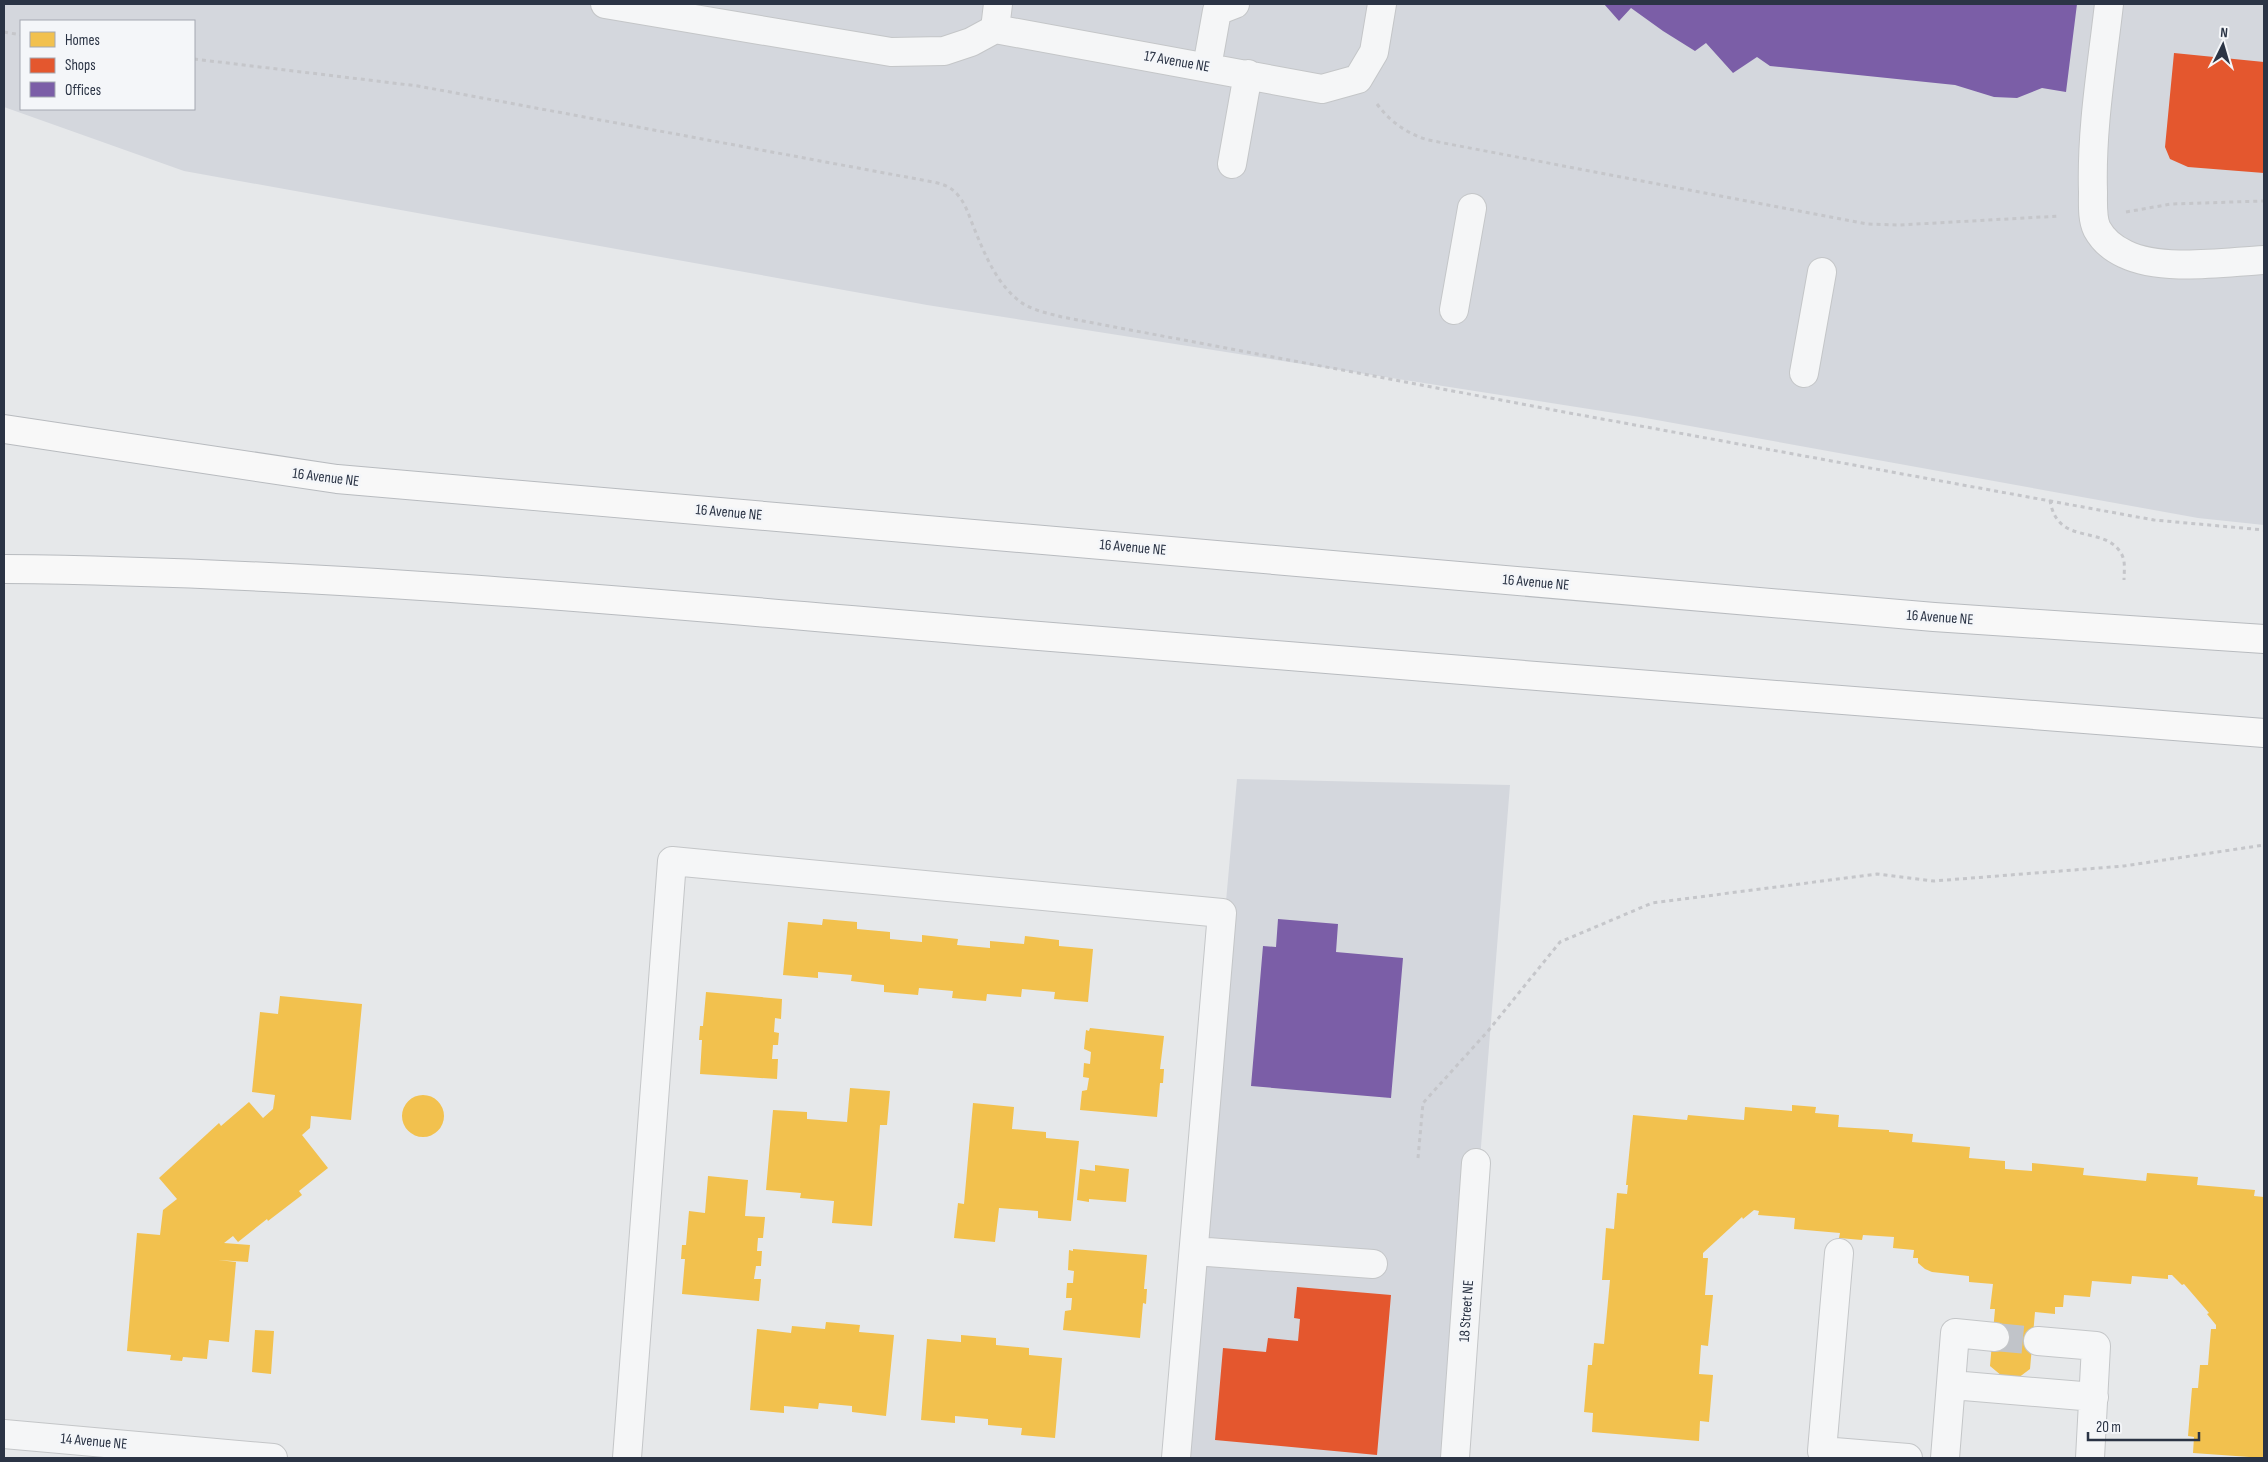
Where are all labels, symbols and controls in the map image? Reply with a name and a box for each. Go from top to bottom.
legend [20,20,195,110]
north arrow [2198,20,2248,70]
text: N [2220,24,2229,41]
text: Homes [65,31,100,50]
street label: 17 Avenue NE [1143,46,1211,77]
text: Shops [65,56,96,75]
text: Offices [65,81,101,100]
street label: 16 Avenue NE [291,464,360,491]
street label: 16 Avenue NE [695,500,763,525]
street label: 16 Avenue NE [1099,535,1167,560]
street label: 16 Avenue NE [1502,570,1570,595]
street label: 16 Avenue NE [1906,606,1974,629]
street label: 18 Street NE [1455,1279,1478,1343]
scale bar [2088,1410,2199,1442]
text: 20 m [2096,1418,2121,1437]
street label: 14 Avenue NE [60,1429,128,1454]

